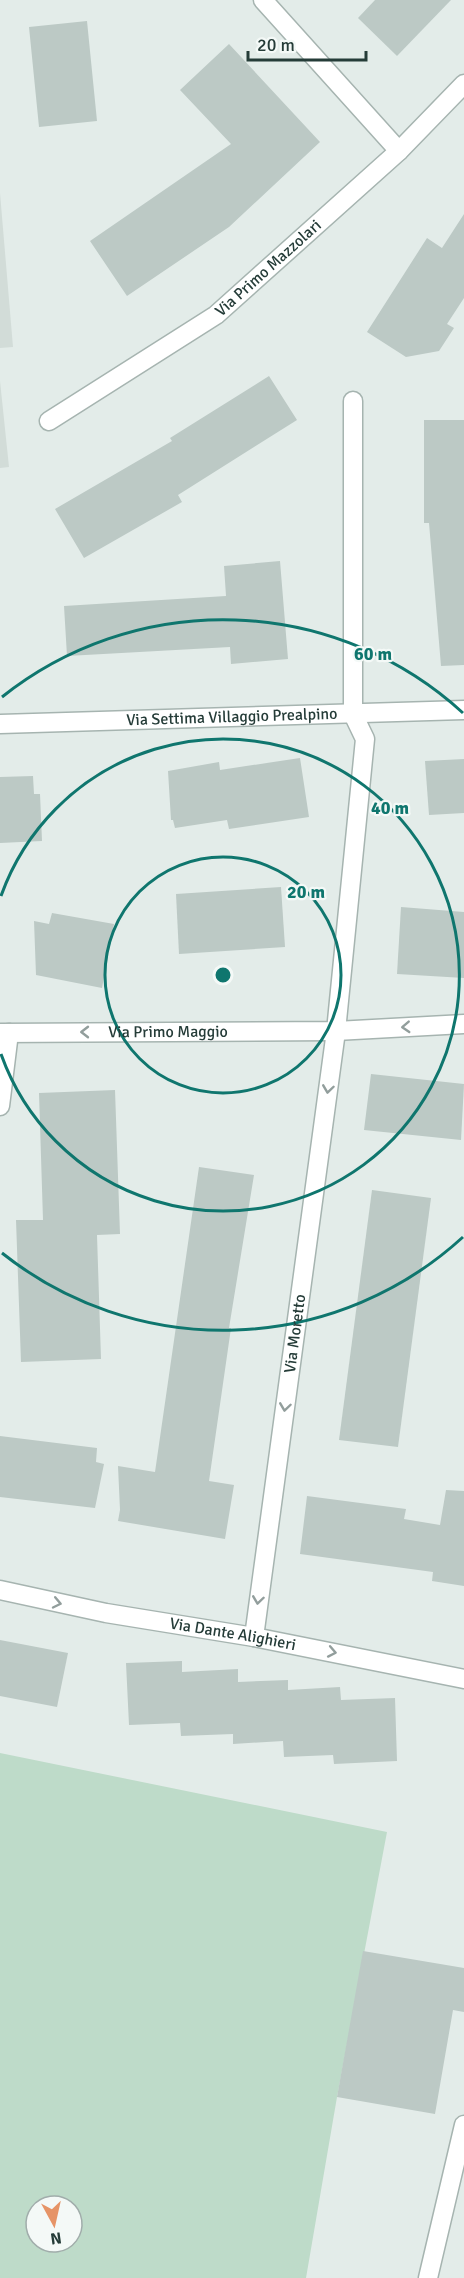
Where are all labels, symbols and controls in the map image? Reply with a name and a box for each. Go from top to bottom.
scale bar [248,24,366,62]
text: 20 m [257,34,295,56]
street label: Via Primo Mazzolari [211,215,326,321]
text: 60 m [354,643,392,665]
street label: Via Settima Villaggio Prealpino [126,704,338,730]
text: 40 m [371,797,409,819]
text: 20 m [287,881,325,903]
centre of rings [213,965,233,985]
one-way arrow [401,1021,410,1034]
street label: Via Primo Maggio [108,1022,228,1042]
one-way arrow [80,1026,89,1038]
one-way arrow [323,1085,335,1094]
street label: Via Moretto [280,1293,310,1374]
one-way arrow [279,1403,291,1412]
one-way arrow [52,1595,62,1608]
one-way arrow [253,1596,265,1605]
street label: Via Dante Alighieri [168,1613,298,1655]
one-way arrow [326,1645,336,1658]
north arrow [24,2194,84,2254]
text: N [49,2227,63,2249]

